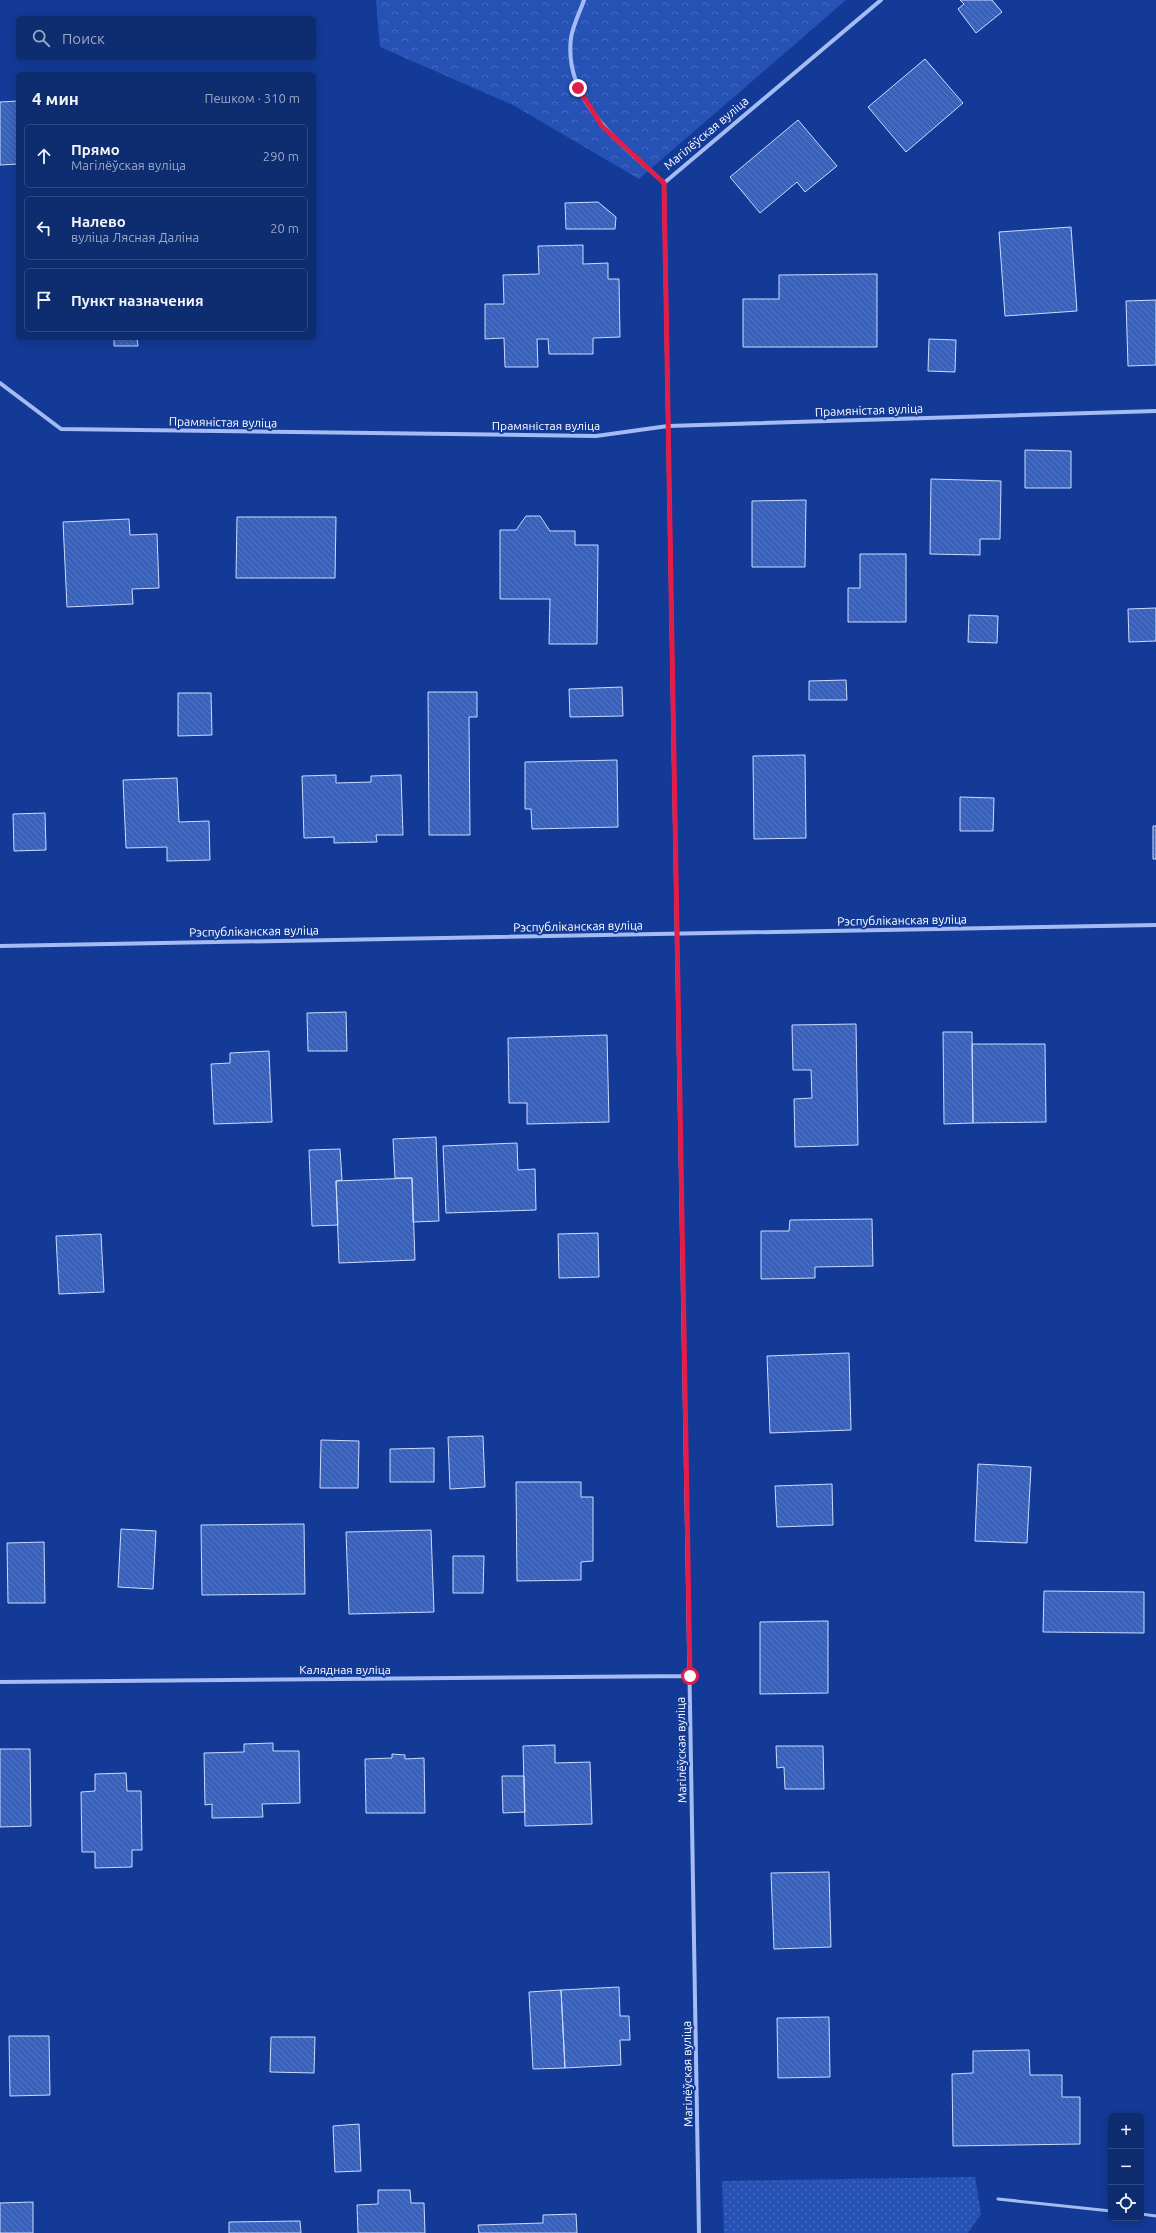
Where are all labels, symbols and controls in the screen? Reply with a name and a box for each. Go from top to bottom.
search box [16,16,316,60]
icon: search [30,27,52,49]
text: Поиск [62,30,105,47]
route end [569,79,587,97]
text: 4 мин [32,89,79,108]
text: Пешком · 310 m [204,91,300,105]
street label: Магілёўская вуліца [661,94,751,172]
text: Прямо [71,141,120,158]
icon: ahead [33,145,55,167]
text: 290 m [263,149,299,163]
text: Магілёўская вуліца [71,158,186,172]
text: Налево [71,213,126,230]
icon: left [33,217,55,239]
text: 20 m [270,221,299,235]
text: вуліца Лясная Даліна [71,230,199,244]
icon: arrive [33,289,55,311]
text: Пункт назначения [71,292,204,309]
street label: Прамяністая вуліца [815,402,923,418]
street label: Прамяністая вуліца [169,415,277,429]
street label: Прамяністая вуліца [492,419,600,432]
street label: Рэспубліканская вуліца [837,912,967,928]
street label: Рэспубліканская вуліца [513,918,643,934]
street label: Рэспубліканская вуліца [189,923,319,939]
street label: Калядная вуліца [299,1663,391,1676]
route start [681,1667,699,1685]
street label: Магілёўская вуліца [674,1697,688,1803]
street label: Магілёўская вуліца [680,2021,694,2127]
map controls [1108,2113,1144,2221]
button: + [1108,2113,1144,2149]
button: − [1108,2149,1144,2185]
button: locate [1108,2185,1144,2221]

